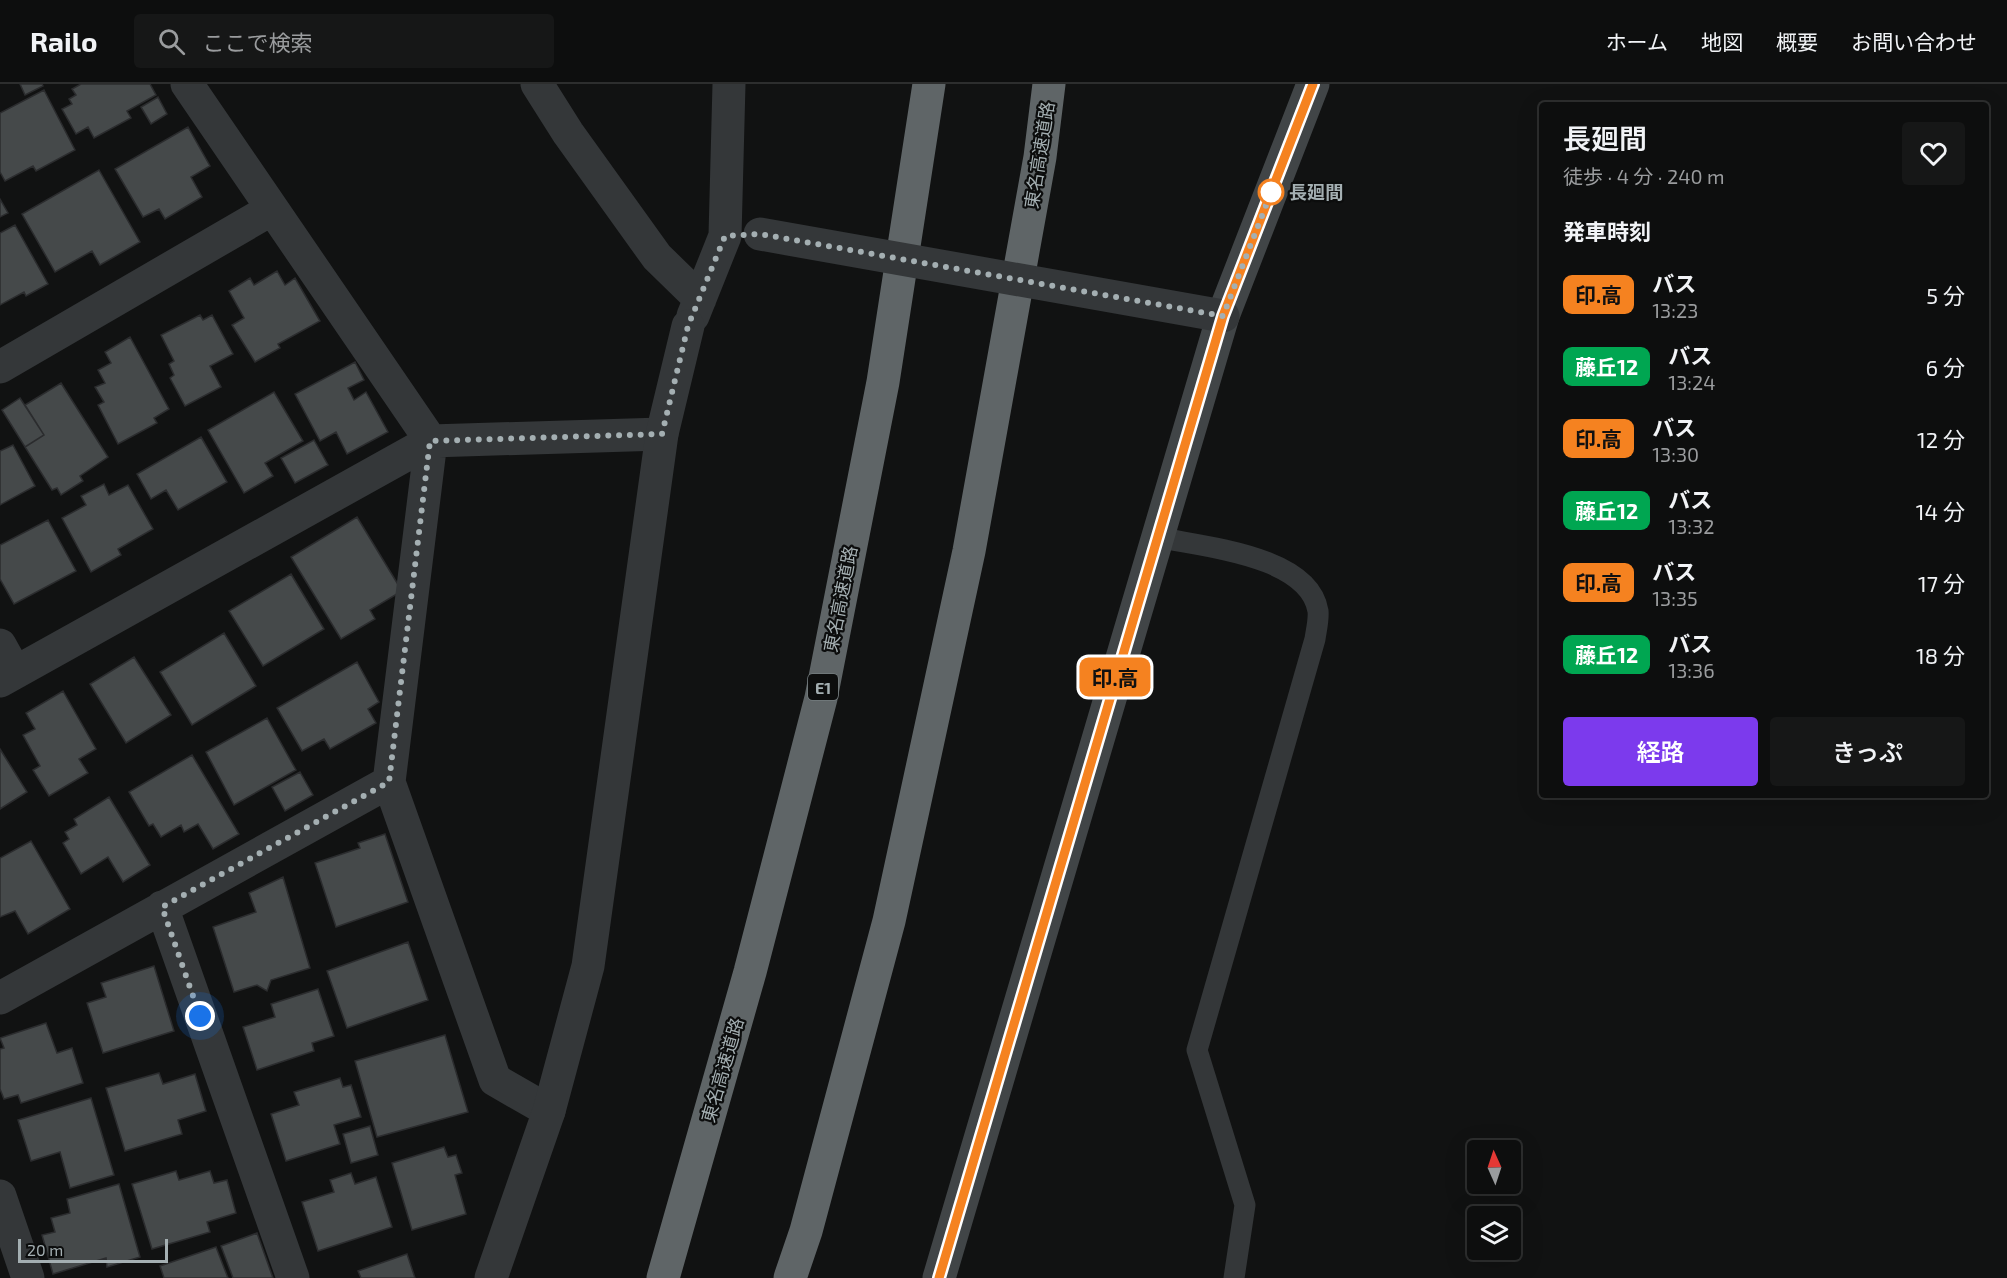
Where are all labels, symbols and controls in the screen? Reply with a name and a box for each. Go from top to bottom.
search box [134,14,554,68]
text: Railo [30,24,98,58]
icon: search [155,25,188,58]
text: ここで検索 [203,29,313,55]
text: ホーム [1606,29,1668,54]
text: 地図 [1701,29,1743,54]
text: 概要 [1776,29,1818,54]
text: お問い合わせ [1851,29,1977,54]
street label: 東名高速道路 [1020,100,1058,210]
text: 長廻間 [1563,121,1647,155]
button: heart [1902,122,1965,185]
text: 徒歩 · 4 分 · 240 m [1563,164,1725,188]
marker: 長廻間 [1258,179,1284,205]
place label: 長廻間 [1289,181,1343,203]
text: 発車時刻 [1563,218,1651,244]
text: バス [1652,270,1696,296]
text: 印.高 [1575,282,1622,307]
text: 5 分 [1926,282,1965,308]
text: 13:23 [1652,298,1698,322]
text: バス [1668,342,1712,368]
text: 藤丘12 [1575,354,1638,379]
text: 6 分 [1926,354,1965,380]
text: 13:24 [1668,370,1716,394]
text: バス [1652,414,1696,440]
text: 印.高 [1575,426,1622,451]
text: 12 分 [1917,426,1965,452]
text: 13:30 [1652,442,1699,466]
text: バス [1668,486,1712,512]
text: 藤丘12 [1575,498,1638,523]
text: 14 分 [1916,498,1965,524]
text: 13:32 [1668,514,1714,538]
street label: 東名高速道路 [819,544,861,654]
text: バス [1652,558,1696,584]
text: 印.高 [1575,570,1622,595]
text: 17 分 [1918,570,1965,596]
text: 13:35 [1652,586,1698,610]
text: バス [1668,630,1712,656]
text: 藤丘12 [1575,642,1638,667]
text: 18 分 [1916,642,1965,668]
line badge: 印.高 [1080,658,1150,696]
text: 13:36 [1668,658,1715,682]
text: 印.高 [1091,665,1139,690]
road number: E1 [808,674,838,700]
button: 経路 [1563,717,1758,786]
button: きっぷ [1770,717,1965,786]
your location [185,1001,215,1031]
street label: 東名高速道路 [697,1015,747,1125]
north arrow [1467,1140,1521,1194]
map controls [1467,1140,1521,1260]
button: layers [1467,1206,1521,1260]
scale bar [18,1236,168,1264]
text: 20 m [27,1240,63,1259]

